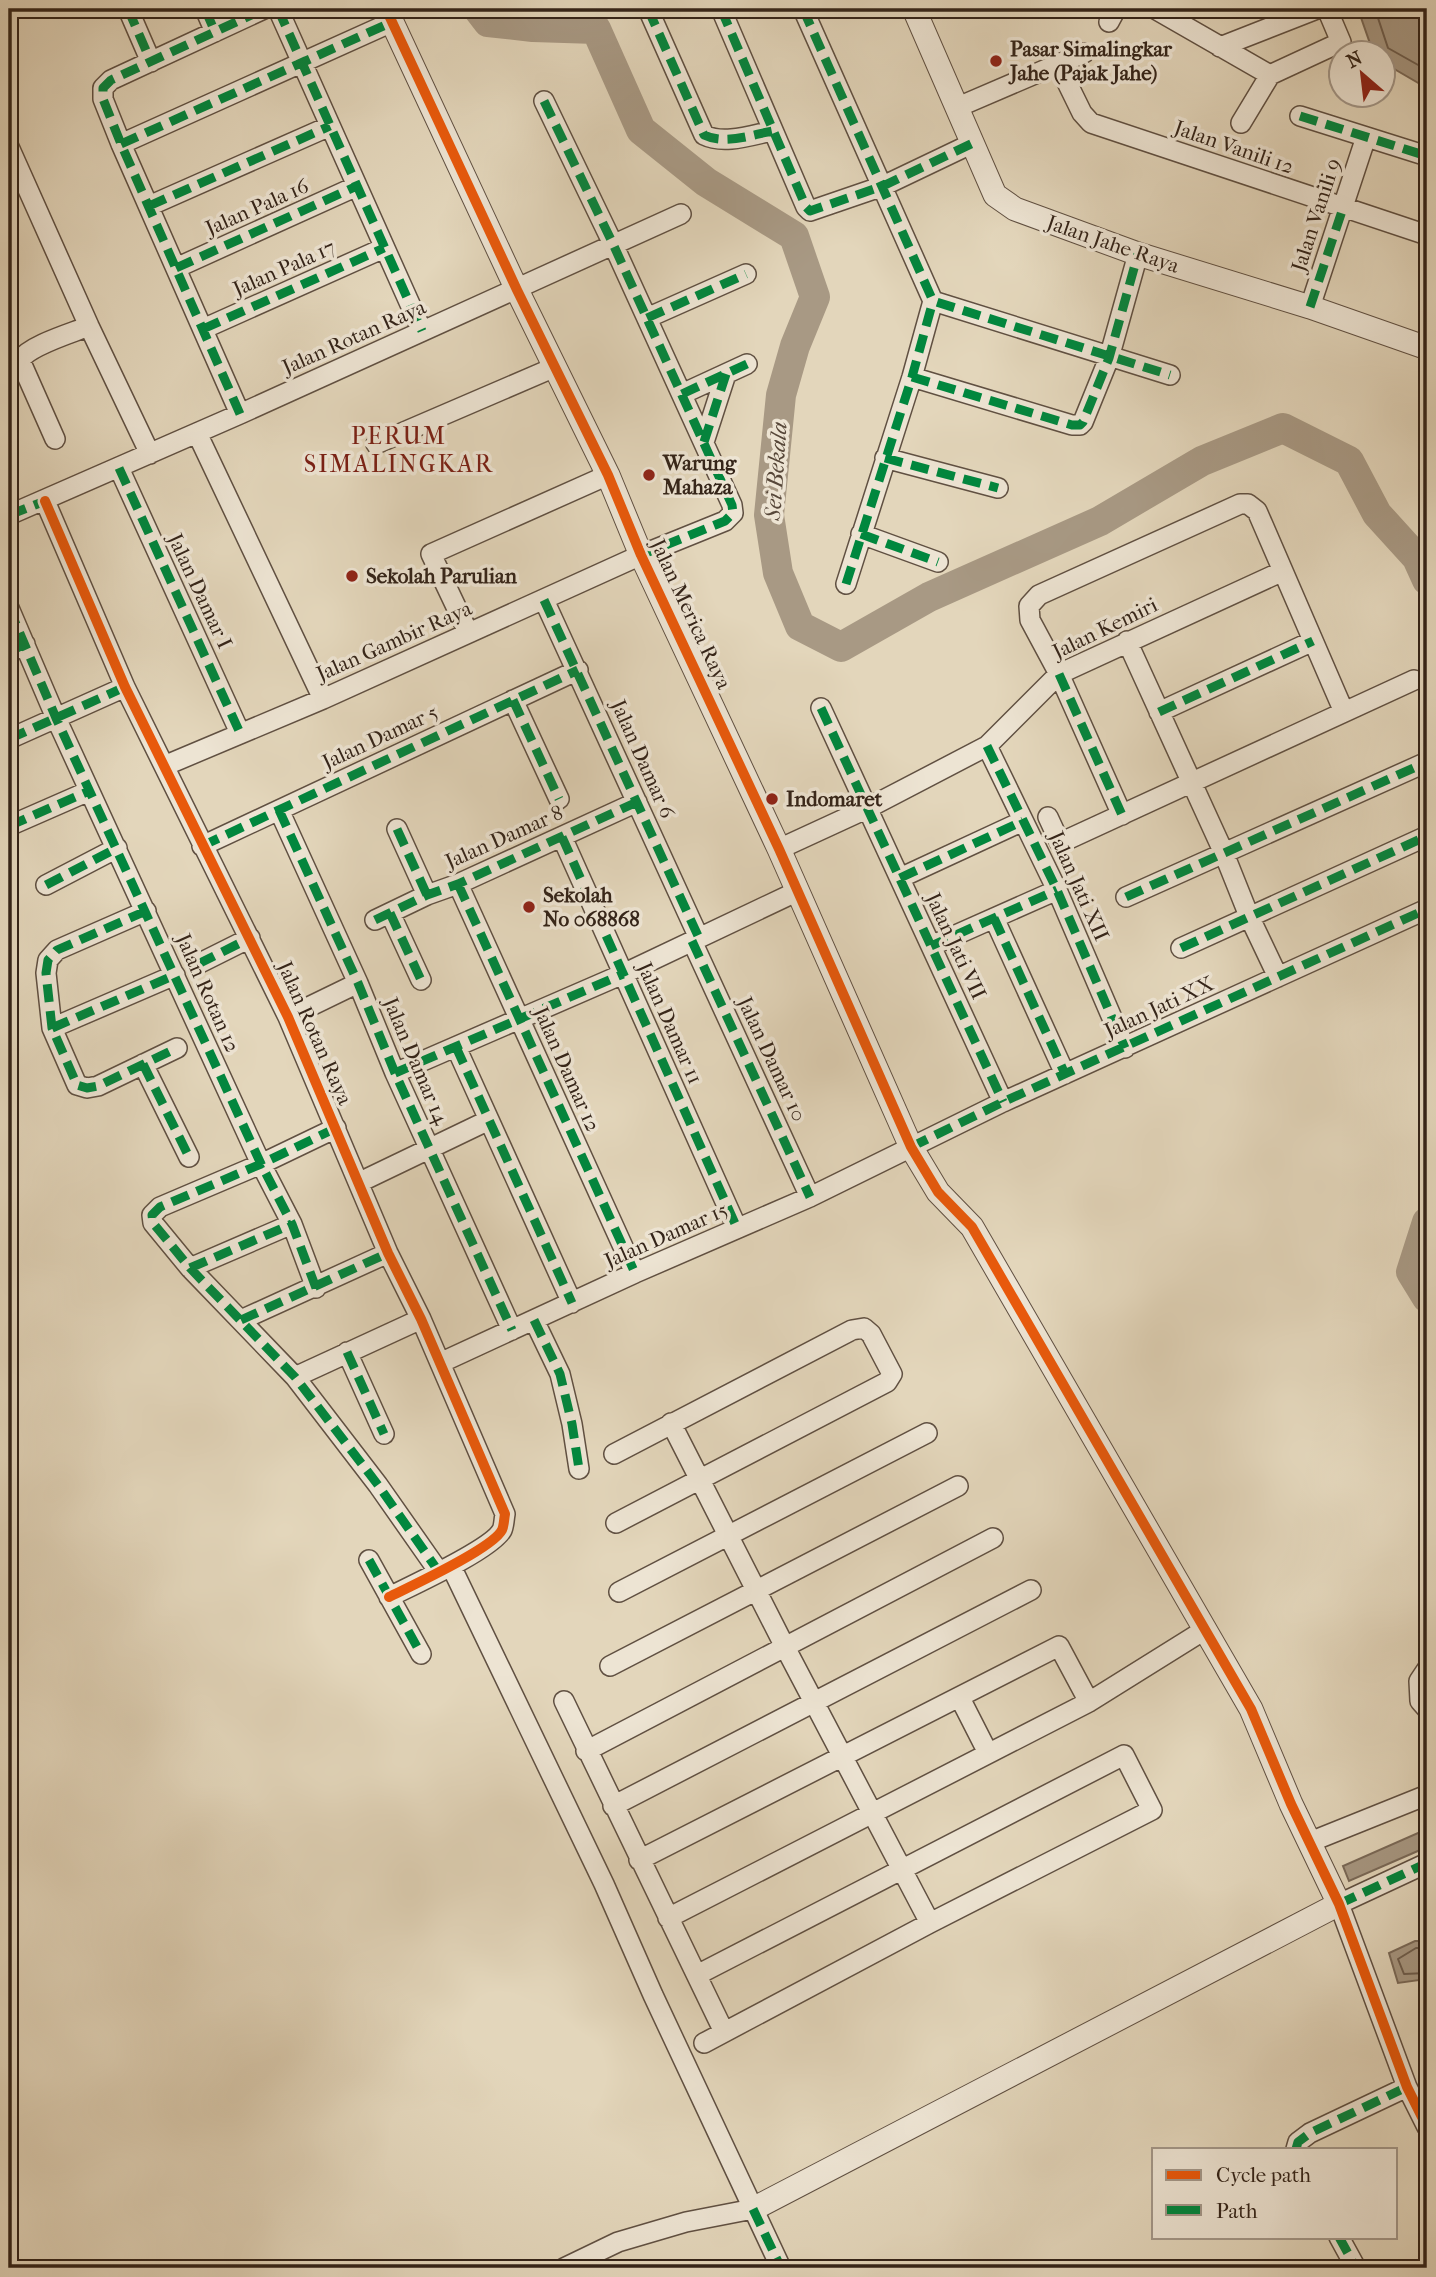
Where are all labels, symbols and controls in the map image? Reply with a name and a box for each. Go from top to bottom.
place label: Pasar Simalingkar Jahe (Pajak Jahe) [1008,37,1173,85]
north arrow [1328,38,1398,108]
text: N [1343,47,1367,73]
marker: Pasar Simalingkar Jahe (Pajak Jahe) [988,53,1004,69]
street label: Jalan Vanili 12 [1169,115,1297,179]
street label: Jalan Vanili 9 [1286,155,1346,276]
street label: Jalan Pala 16 [200,173,313,241]
street label: Jalan Jahe Raya [1042,209,1183,278]
street label: Jalan Pala 17 [227,235,339,302]
street label: Jalan Rotan Raya [277,295,430,380]
water label: Sei Bekala [759,421,793,522]
district label: PERUM SIMALINGKAR [304,422,494,478]
place label: Warung Mahaza [662,451,737,499]
marker: Warung Mahaza [641,467,657,483]
street label: Jalan Damar I [162,528,237,652]
street label: Jalan Merica Raya [645,533,736,693]
place label: Sekolah Parulian [366,564,518,588]
marker: Sekolah Parulian [344,568,360,584]
street label: Jalan Kemiri [1047,592,1161,665]
street label: Jalan Gambir Raya [311,596,476,687]
street label: Jalan Damar 6 [605,694,680,823]
street label: Jalan Damar 5 [317,700,442,775]
place label: Indomaret [786,787,883,811]
marker: Indomaret [764,791,780,807]
street label: Jalan Damar 8 [440,800,567,874]
street label: Jalan Jati XII [1043,826,1114,945]
place label: Sekolah No 068868 [543,883,640,931]
street label: Jalan Jati VII [920,887,991,1003]
marker: Sekolah No 068868 [521,899,537,915]
street label: Jalan Rotan 12 [170,928,245,1056]
street label: Jalan Rotan Raya [272,956,357,1109]
street label: Jalan Damar 11 [632,957,708,1088]
street label: Jalan Jati XX [1099,971,1218,1044]
street label: Jalan Damar 10 [732,991,811,1125]
street label: Jalan Damar 14 [378,992,454,1129]
street label: Jalan Damar 12 [528,1001,605,1135]
street label: Jalan Damar 15 [599,1197,731,1274]
legend [1152,2148,1398,2238]
text: Cycle path [1216,2163,1311,2187]
text: Path [1216,2199,1258,2223]

